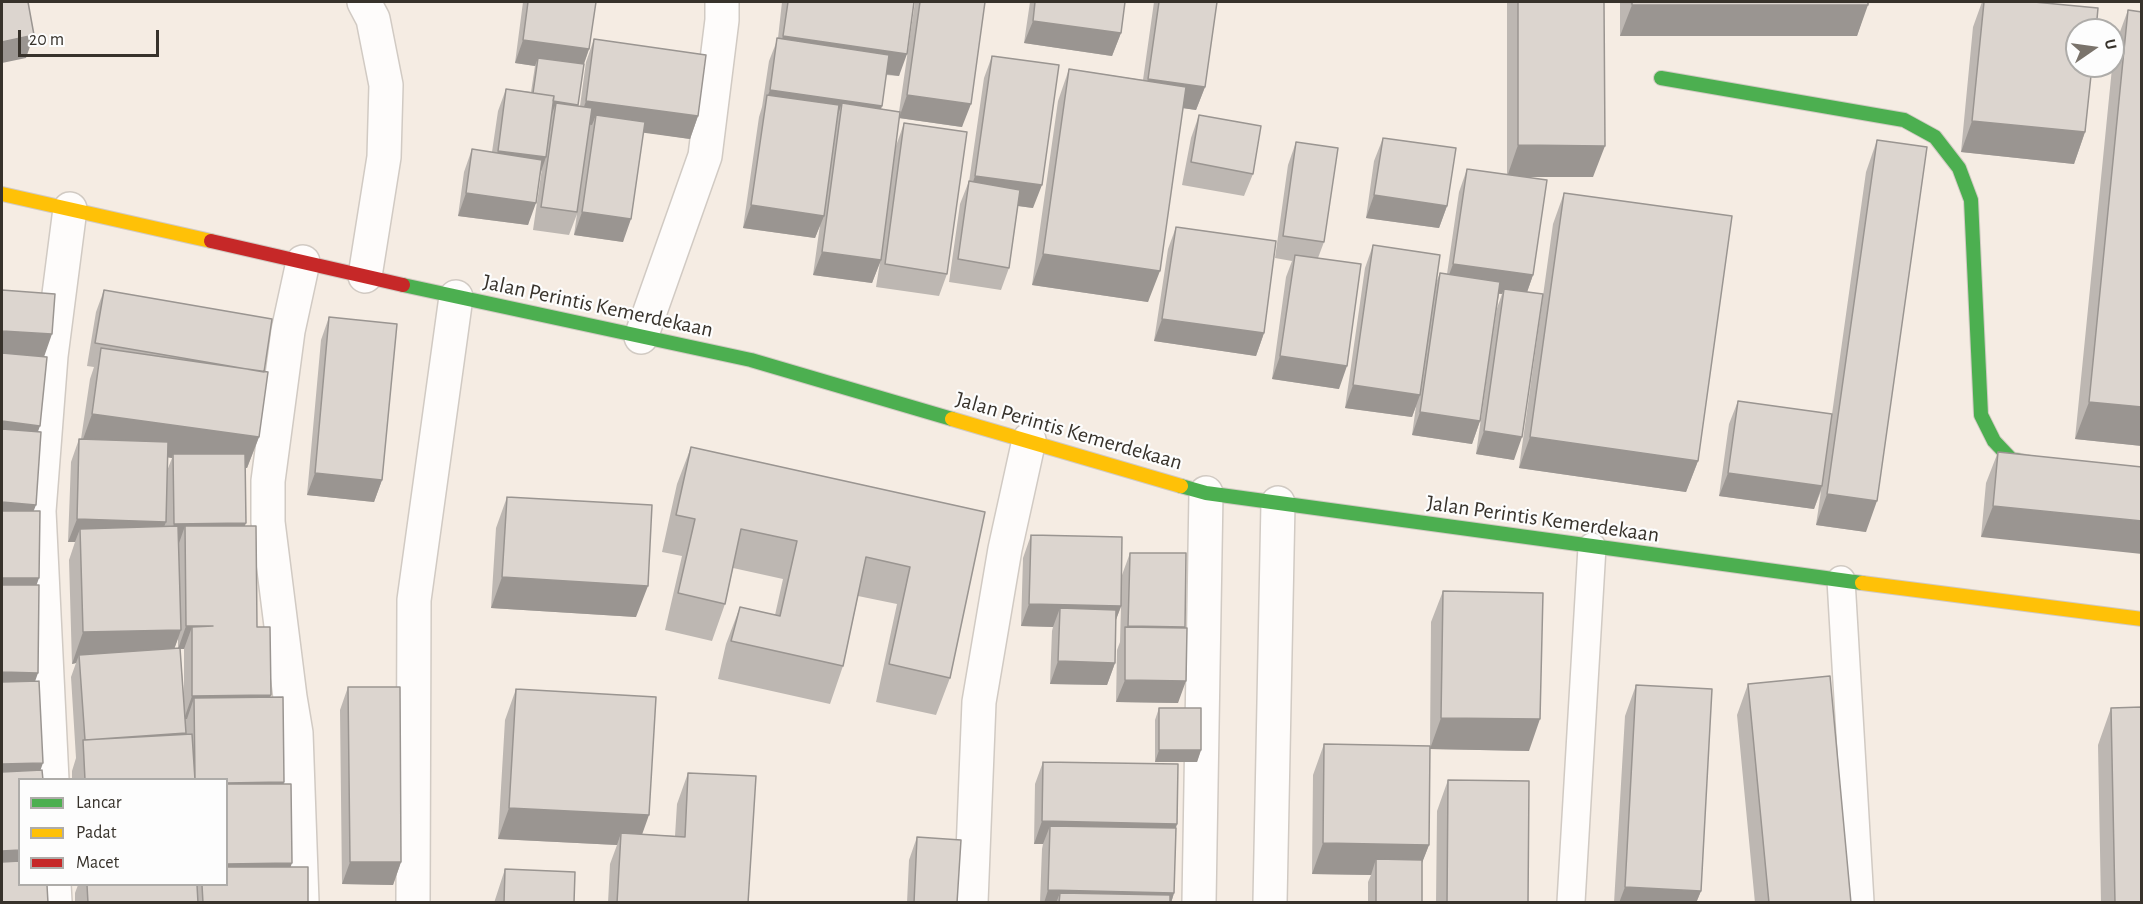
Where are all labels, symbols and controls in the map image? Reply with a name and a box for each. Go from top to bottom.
scale bar [21,18,162,56]
north arrow [2065,18,2125,78]
text: 20 m [29,31,64,49]
text: U [2102,38,2120,51]
street label: Jalan Perintis Kemerdekaan [481,269,715,343]
street label: Jalan Perintis Kemerdekaan [953,386,1185,476]
street label: Jalan Perintis Kemerdekaan [1425,490,1661,548]
legend [18,778,228,886]
text: Lancar [76,794,122,812]
text: Padat [76,824,117,842]
text: Macet [76,854,119,872]

